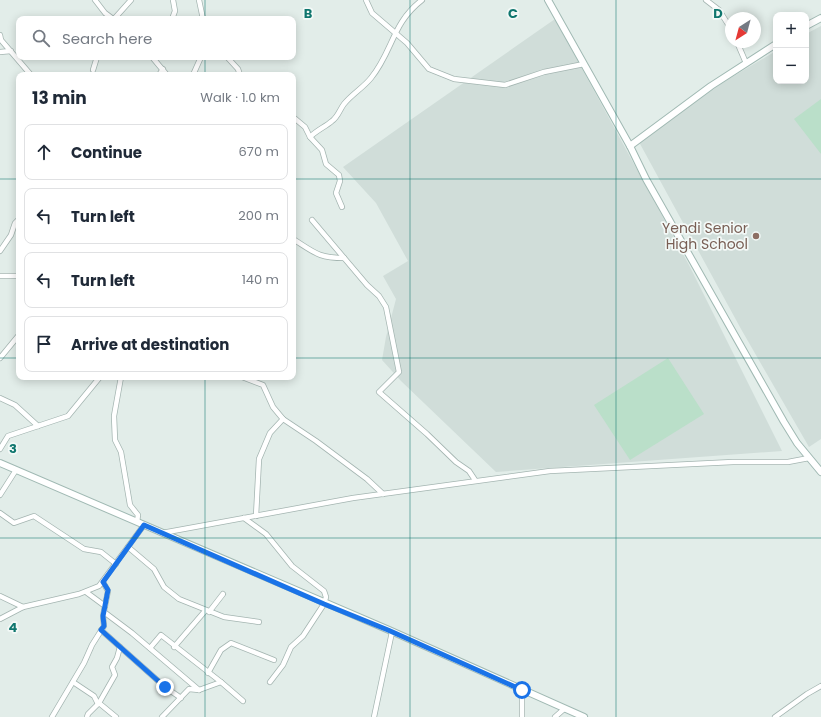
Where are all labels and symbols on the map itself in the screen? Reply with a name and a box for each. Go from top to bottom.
text: B [304,4,313,23]
text: C [508,4,518,23]
text: D [713,4,723,23]
north arrow [725,12,761,48]
place label: Yendi Senior High School [662,218,748,254]
marker: Yendi Senior High School [751,231,761,241]
text: 3 [9,439,17,458]
text: 4 [9,618,18,637]
route end [156,678,174,696]
route start [513,681,531,699]

